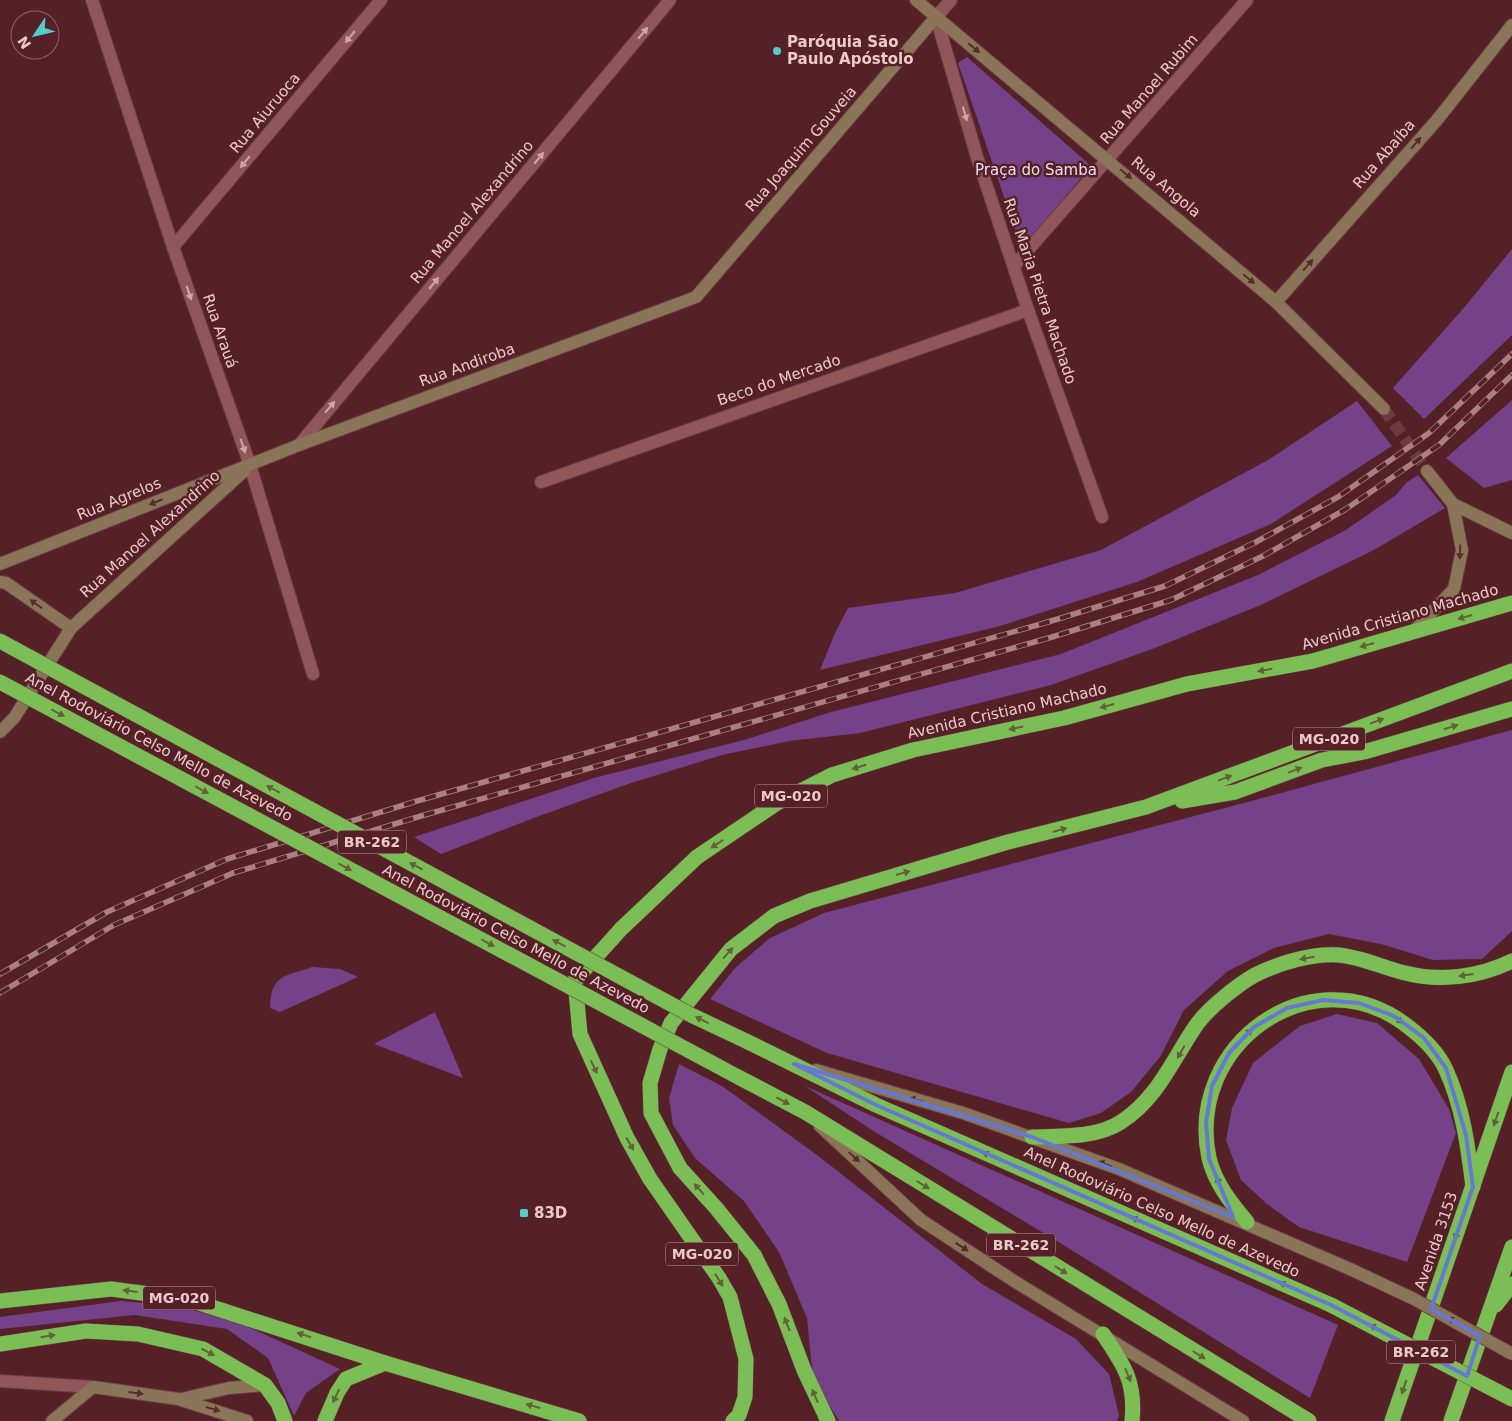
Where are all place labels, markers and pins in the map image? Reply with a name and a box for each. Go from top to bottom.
place label: Paróquia São Paulo Apóstolo [787,33,914,68]
marker: Paróquia São Paulo Apóstolo [771,45,783,57]
place label: 83D [534,1204,567,1222]
marker: 83D [518,1207,530,1219]

